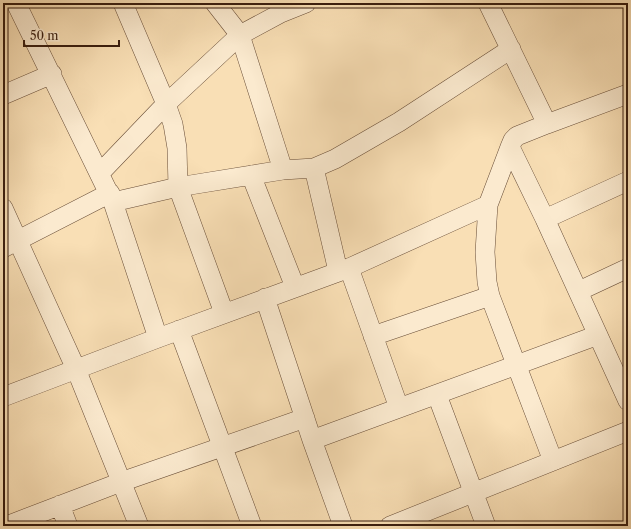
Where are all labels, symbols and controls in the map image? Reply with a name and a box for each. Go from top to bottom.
scale bar [24,22,119,48]
text: 50 m [30,28,59,43]

